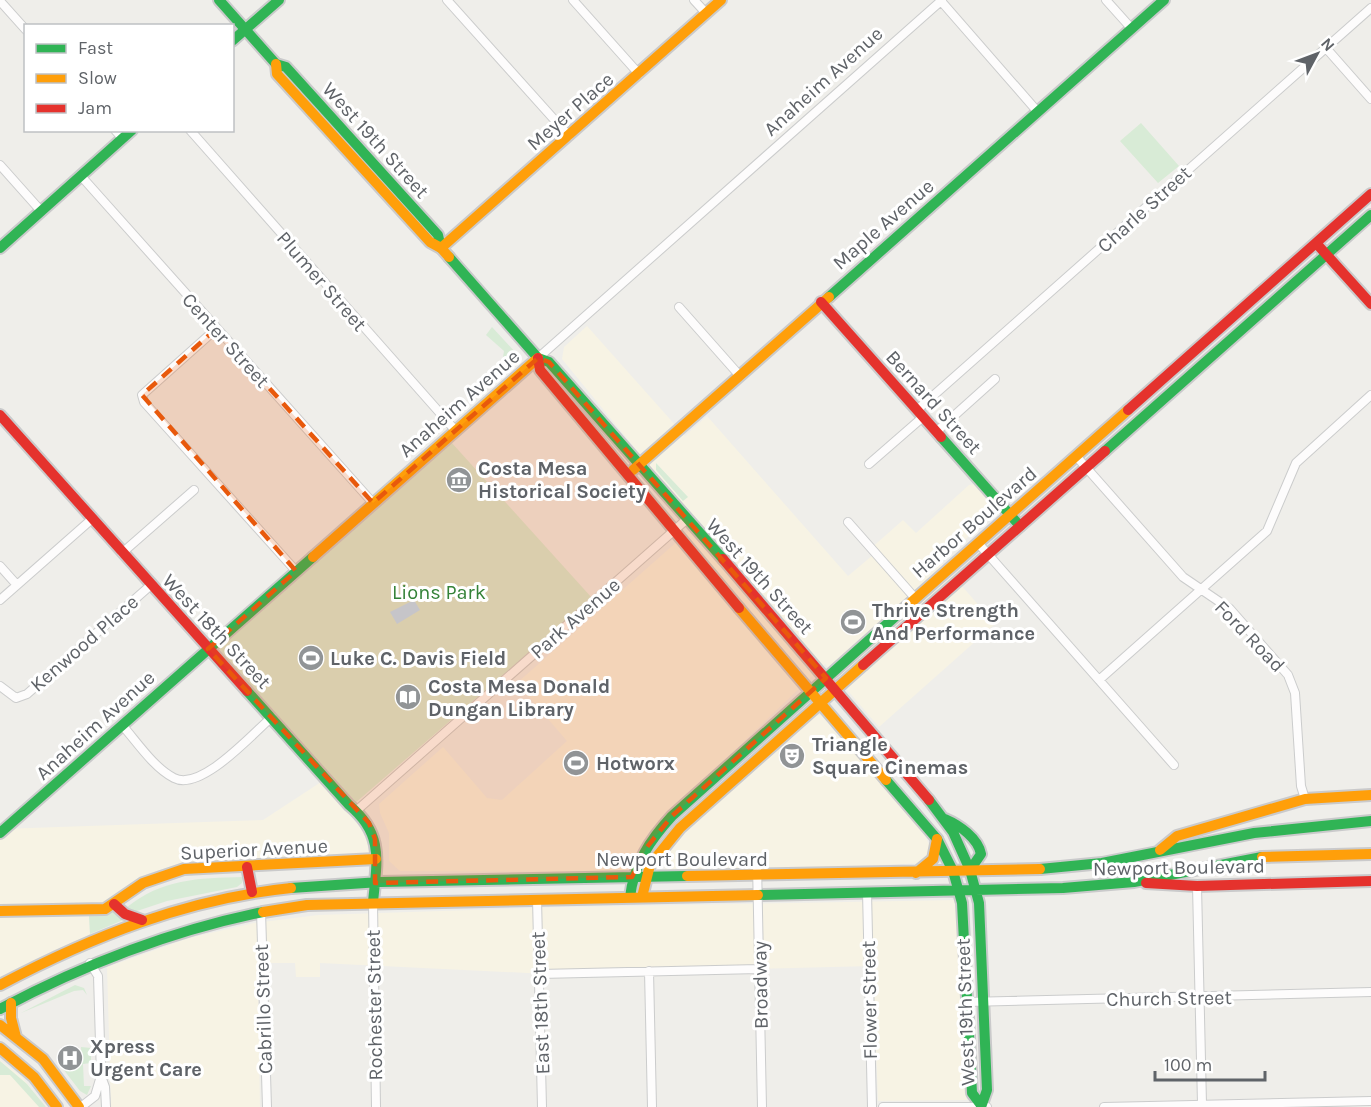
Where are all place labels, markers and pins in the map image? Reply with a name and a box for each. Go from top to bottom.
place label: Costa Mesa Historical Society [478,457,646,503]
museum icon: Costa Mesa Historical Society [444,465,474,495]
place label: Thrive Strength And Performance [872,599,1035,645]
sports icon: Thrive Strength And Performance [838,607,868,637]
sports icon: Luke C. Davis Field [296,643,326,673]
place label: Luke C. Davis Field [330,647,506,670]
place label: Costa Mesa Donald Dungan Library [428,675,610,721]
library icon: Costa Mesa Donald Dungan Library [393,682,423,712]
place label: Triangle Square Cinemas [812,733,968,779]
theatre icon: Triangle Square Cinemas [777,741,807,771]
sports icon: Hotworx [561,748,591,778]
place label: Hotworx [596,752,675,775]
place label: Xpress Urgent Care [90,1035,202,1081]
hospital icon: Xpress Urgent Care [55,1043,85,1073]

